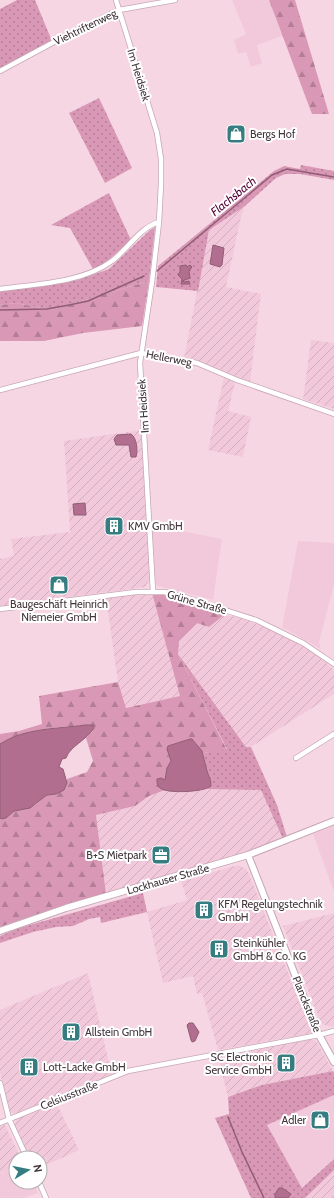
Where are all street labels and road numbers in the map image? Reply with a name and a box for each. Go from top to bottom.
street label: Viehtriftenweg [51,5,119,48]
street label: Im Heidsiek [124,47,154,103]
street label: Hellerweg [145,347,194,369]
street label: Im Heidsiek [134,379,152,433]
street label: Grüne Straße [166,587,229,617]
street label: Lockhauser Straße [125,860,211,897]
street label: Planckstraße [289,974,325,1034]
street label: Celsiusstraße [38,1077,100,1113]

